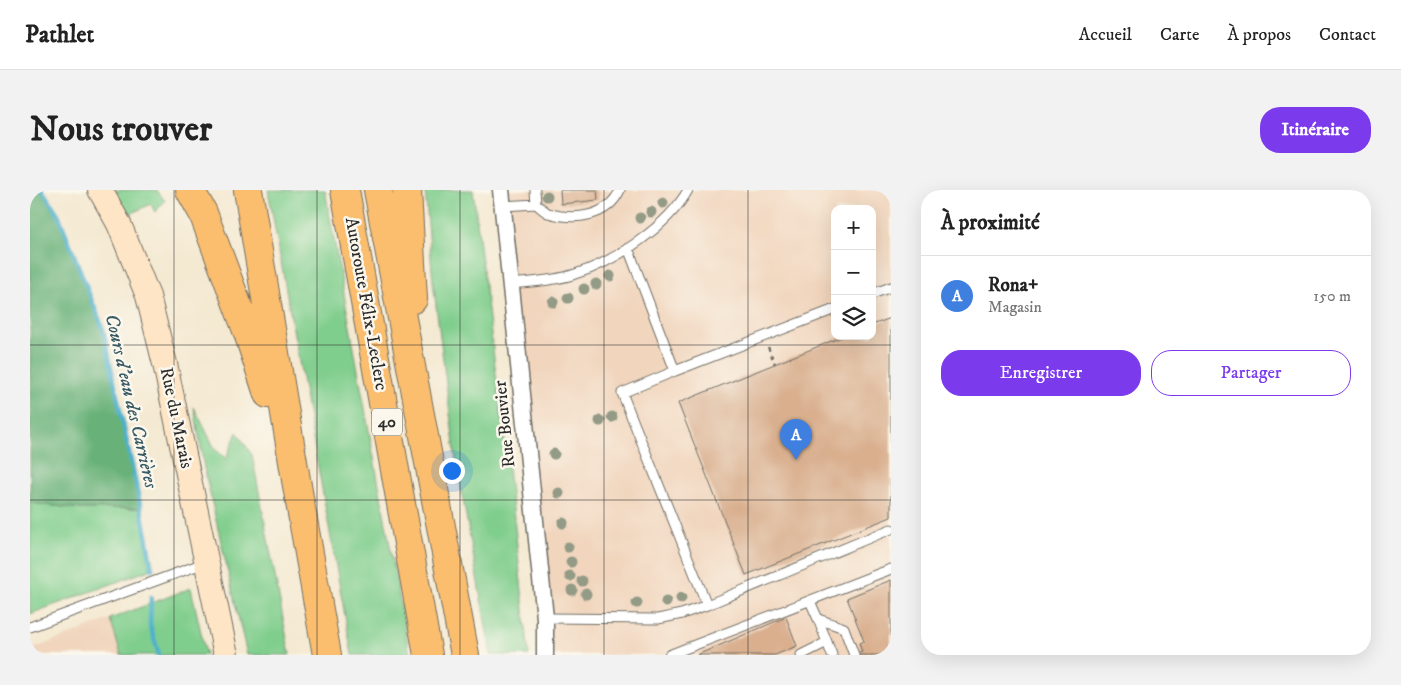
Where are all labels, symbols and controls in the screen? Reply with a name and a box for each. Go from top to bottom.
text: Pathlet [25,20,94,50]
text: Accueil [1079,24,1132,46]
text: Carte [1160,24,1199,46]
text: À propos [1227,24,1291,46]
text: Contact [1319,24,1376,46]
button: Itinéraire [1260,107,1371,153]
text: Nous trouver [30,108,212,152]
map controls [831,205,876,340]
button: + [831,205,876,250]
text: À proximité [941,210,1040,236]
street label: Autoroute Félix-Leclerc [340,216,392,393]
button: − [831,250,876,295]
text: Rona+ [988,274,1039,297]
text: A [952,286,962,306]
text: 150 m [1313,286,1351,306]
button: layers [831,295,876,340]
text: Magasin [988,297,1042,317]
water label: Cours d'eau des Carrières [100,312,163,492]
button: Enregistrer [941,350,1141,396]
button: Partager [1151,350,1351,396]
street label: Rue du Marais [155,366,197,470]
street label: Rue Bouvier [489,379,521,469]
road number: 40 [372,408,402,436]
pin: A [780,419,812,460]
your location [439,458,465,484]

